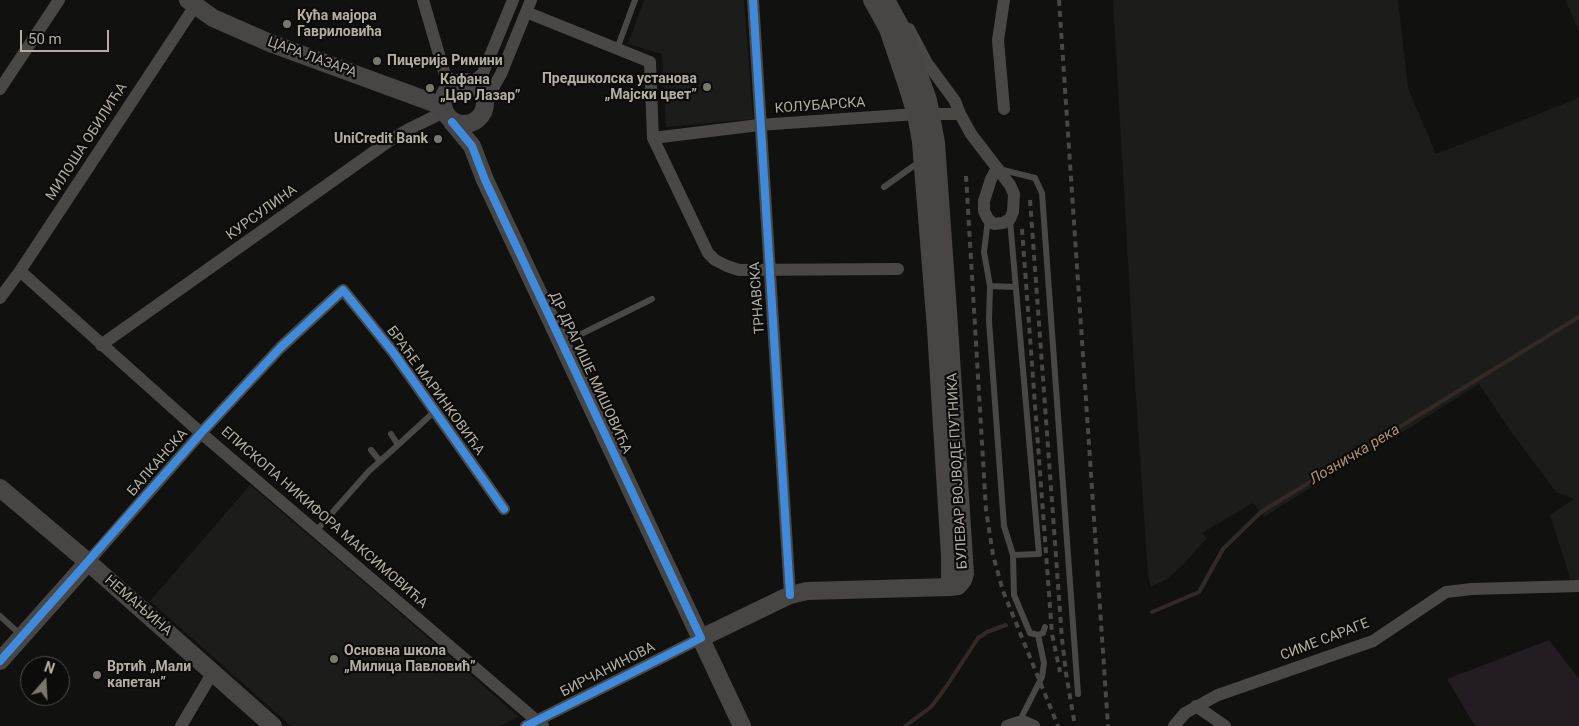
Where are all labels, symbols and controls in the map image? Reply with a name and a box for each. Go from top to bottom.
place label: Кућа мајора Гавриловића [297,8,382,40]
marker: Кућа мајора Гавриловића [281,18,293,30]
scale bar [22,20,111,52]
text: 50 m [28,30,62,48]
street label: ЦАРА ЛАЗАРА [265,34,359,82]
place label: Пицерија Римини [387,53,503,69]
marker: Пицерија Римини [371,55,383,67]
place label: Предшколска установа „Мајски цвет” [542,71,697,104]
place label: Кафана „Цар Лазар” [440,72,521,104]
street label: МИЛОША ОБИЛИЋА [43,80,131,204]
marker: Предшколска установа „Мајски цвет” [701,81,713,93]
marker: Кафана „Цар Лазар” [424,82,436,94]
street label: КОЛУБАРСКА [774,94,866,118]
place label: UniCredit Bank [334,131,428,147]
marker: UniCredit Bank [432,133,444,145]
street label: КУРСУЛИНА [223,182,301,244]
street label: ТРНАВСКА [747,261,769,335]
street label: ДР ДРАГИШЕ МИШОВИЋА [545,289,635,457]
street label: БРАЋЕ МАРИНКОВИЋА [382,323,488,459]
street label: БУЛЕВАР ВОЈВОДЕ ПУТНИКА [944,372,972,570]
water label: Лозничка река [1307,421,1403,489]
street label: ЕПИСКОПА НИКИФОРА МАКСИМОВИЋА [217,424,431,612]
street label: БАЛКАНСКА [124,426,192,500]
street label: НЕМАЊИНА [101,572,175,640]
street label: СИМЕ САРАГЕ [1278,615,1372,665]
street label: БИРЧАНИНОВА [558,639,658,701]
place label: Основна школа „Милица Павловић” [344,643,476,676]
marker: Основна школа „Милица Павловић” [328,653,340,665]
north arrow [20,656,70,706]
text: N [42,659,57,677]
place label: Вртић „Мали капетан” [107,659,191,692]
marker: Вртић „Мали капетан” [91,669,103,681]

